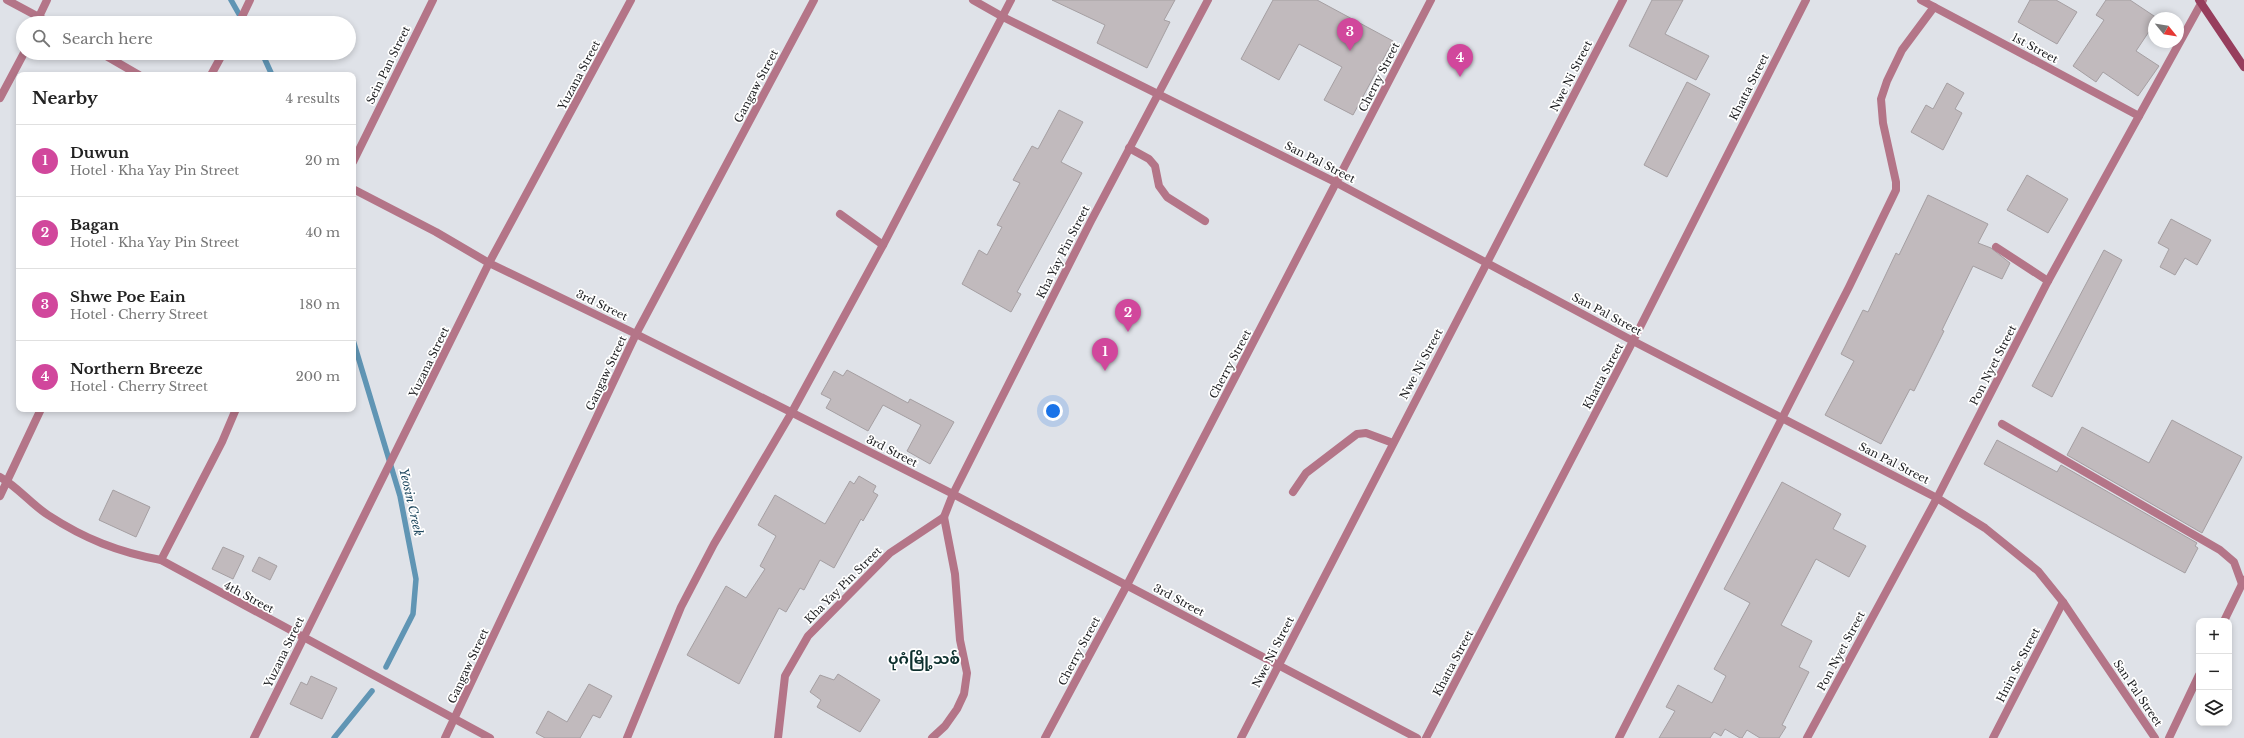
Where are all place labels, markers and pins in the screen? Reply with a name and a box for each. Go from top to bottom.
pin: 3 [1337,18,1363,51]
pin: 4 [1447,44,1473,77]
pin: 2 [1115,299,1141,332]
pin: 1 [1092,338,1118,371]

